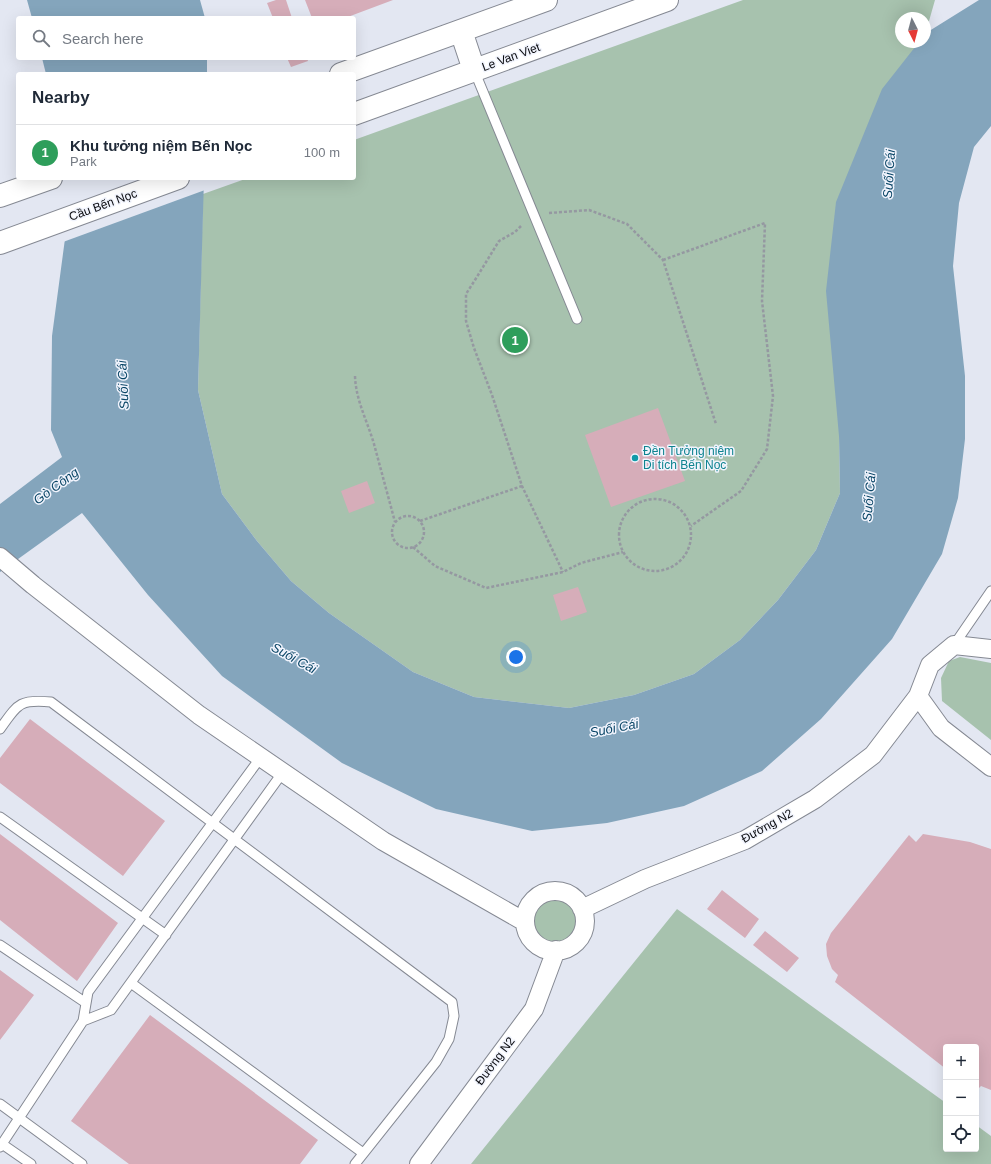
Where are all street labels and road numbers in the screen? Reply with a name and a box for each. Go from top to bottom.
street label: Le Van Viet [480,40,543,74]
street label: Cầu Bến Nọc [67,186,139,224]
street label: Đường N2 [739,806,795,846]
street label: Đường N2 [472,1034,518,1088]

